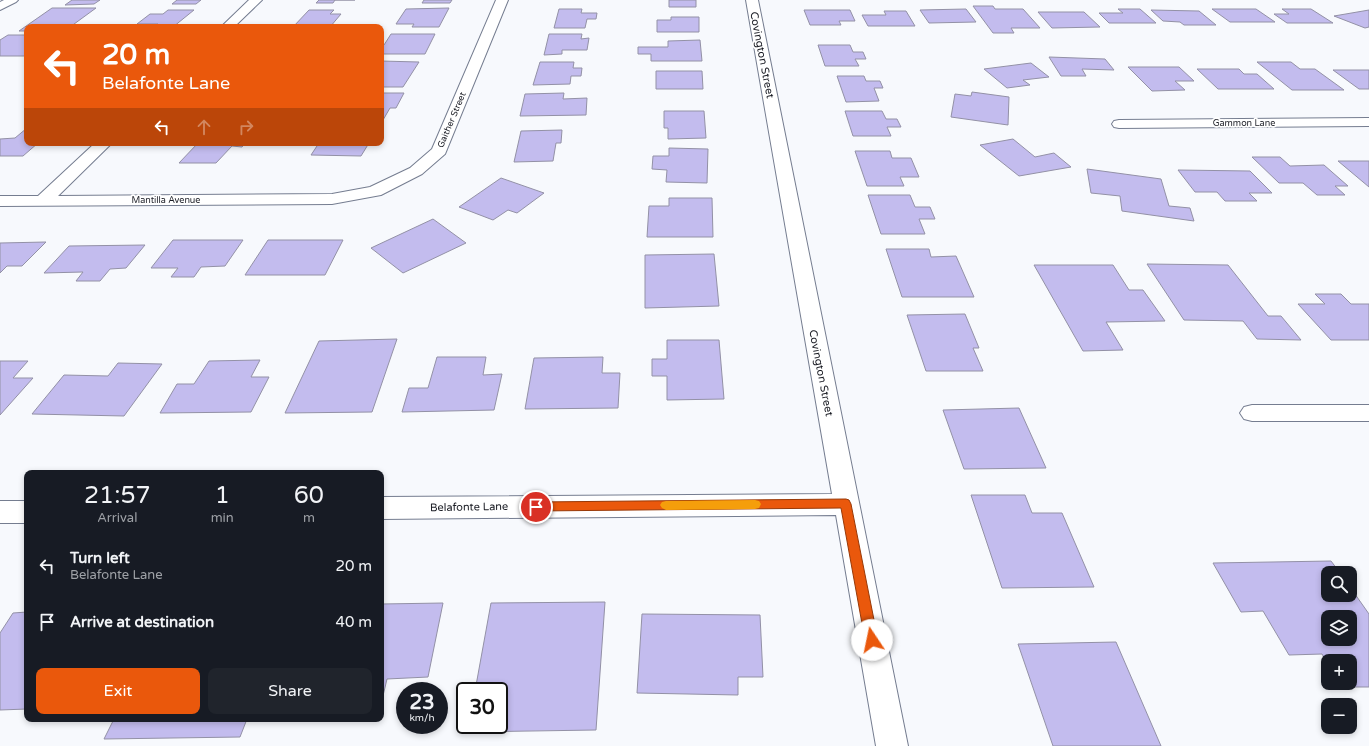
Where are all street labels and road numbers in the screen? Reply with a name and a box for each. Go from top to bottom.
street label: Covington Street [747,11,777,99]
street label: Gaither Street [435,90,469,150]
street label: Gammon Lane [1213,118,1275,129]
street label: Mantilla Avenue [132,195,200,206]
street label: Covington Street [806,329,836,417]
street label: Belafonte Lane [430,500,508,514]

